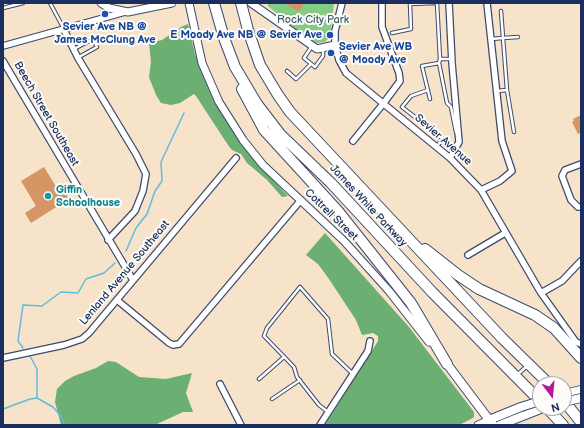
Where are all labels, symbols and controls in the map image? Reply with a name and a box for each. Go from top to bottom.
marker: Sevier Ave NB @ James McClung Ave [100,9,110,19]
park label: Rock City Park [277,13,349,27]
place label: Sevier Ave NB @ James McClung Ave [54,20,156,46]
place label: E Moody Ave NB @ Sevier Ave [170,28,322,42]
marker: E Moody Ave NB @ Sevier Ave [325,30,335,40]
place label: Sevier Ave WB @ Moody Ave [339,40,412,66]
marker: Sevier Ave WB @ Moody Ave [326,48,336,58]
street label: Beech Street Southeast [11,59,81,169]
street label: Sevier Avenue [412,112,474,168]
street label: James White Parkway [327,162,409,250]
place label: Giffin Schoolhouse [56,183,120,209]
street label: Cottrell Street [302,186,360,244]
marker: Giffin Schoolhouse [43,191,53,201]
street label: Lenland Avenue Southeast [77,218,173,328]
north arrow [532,376,572,416]
text: N [549,400,561,414]

